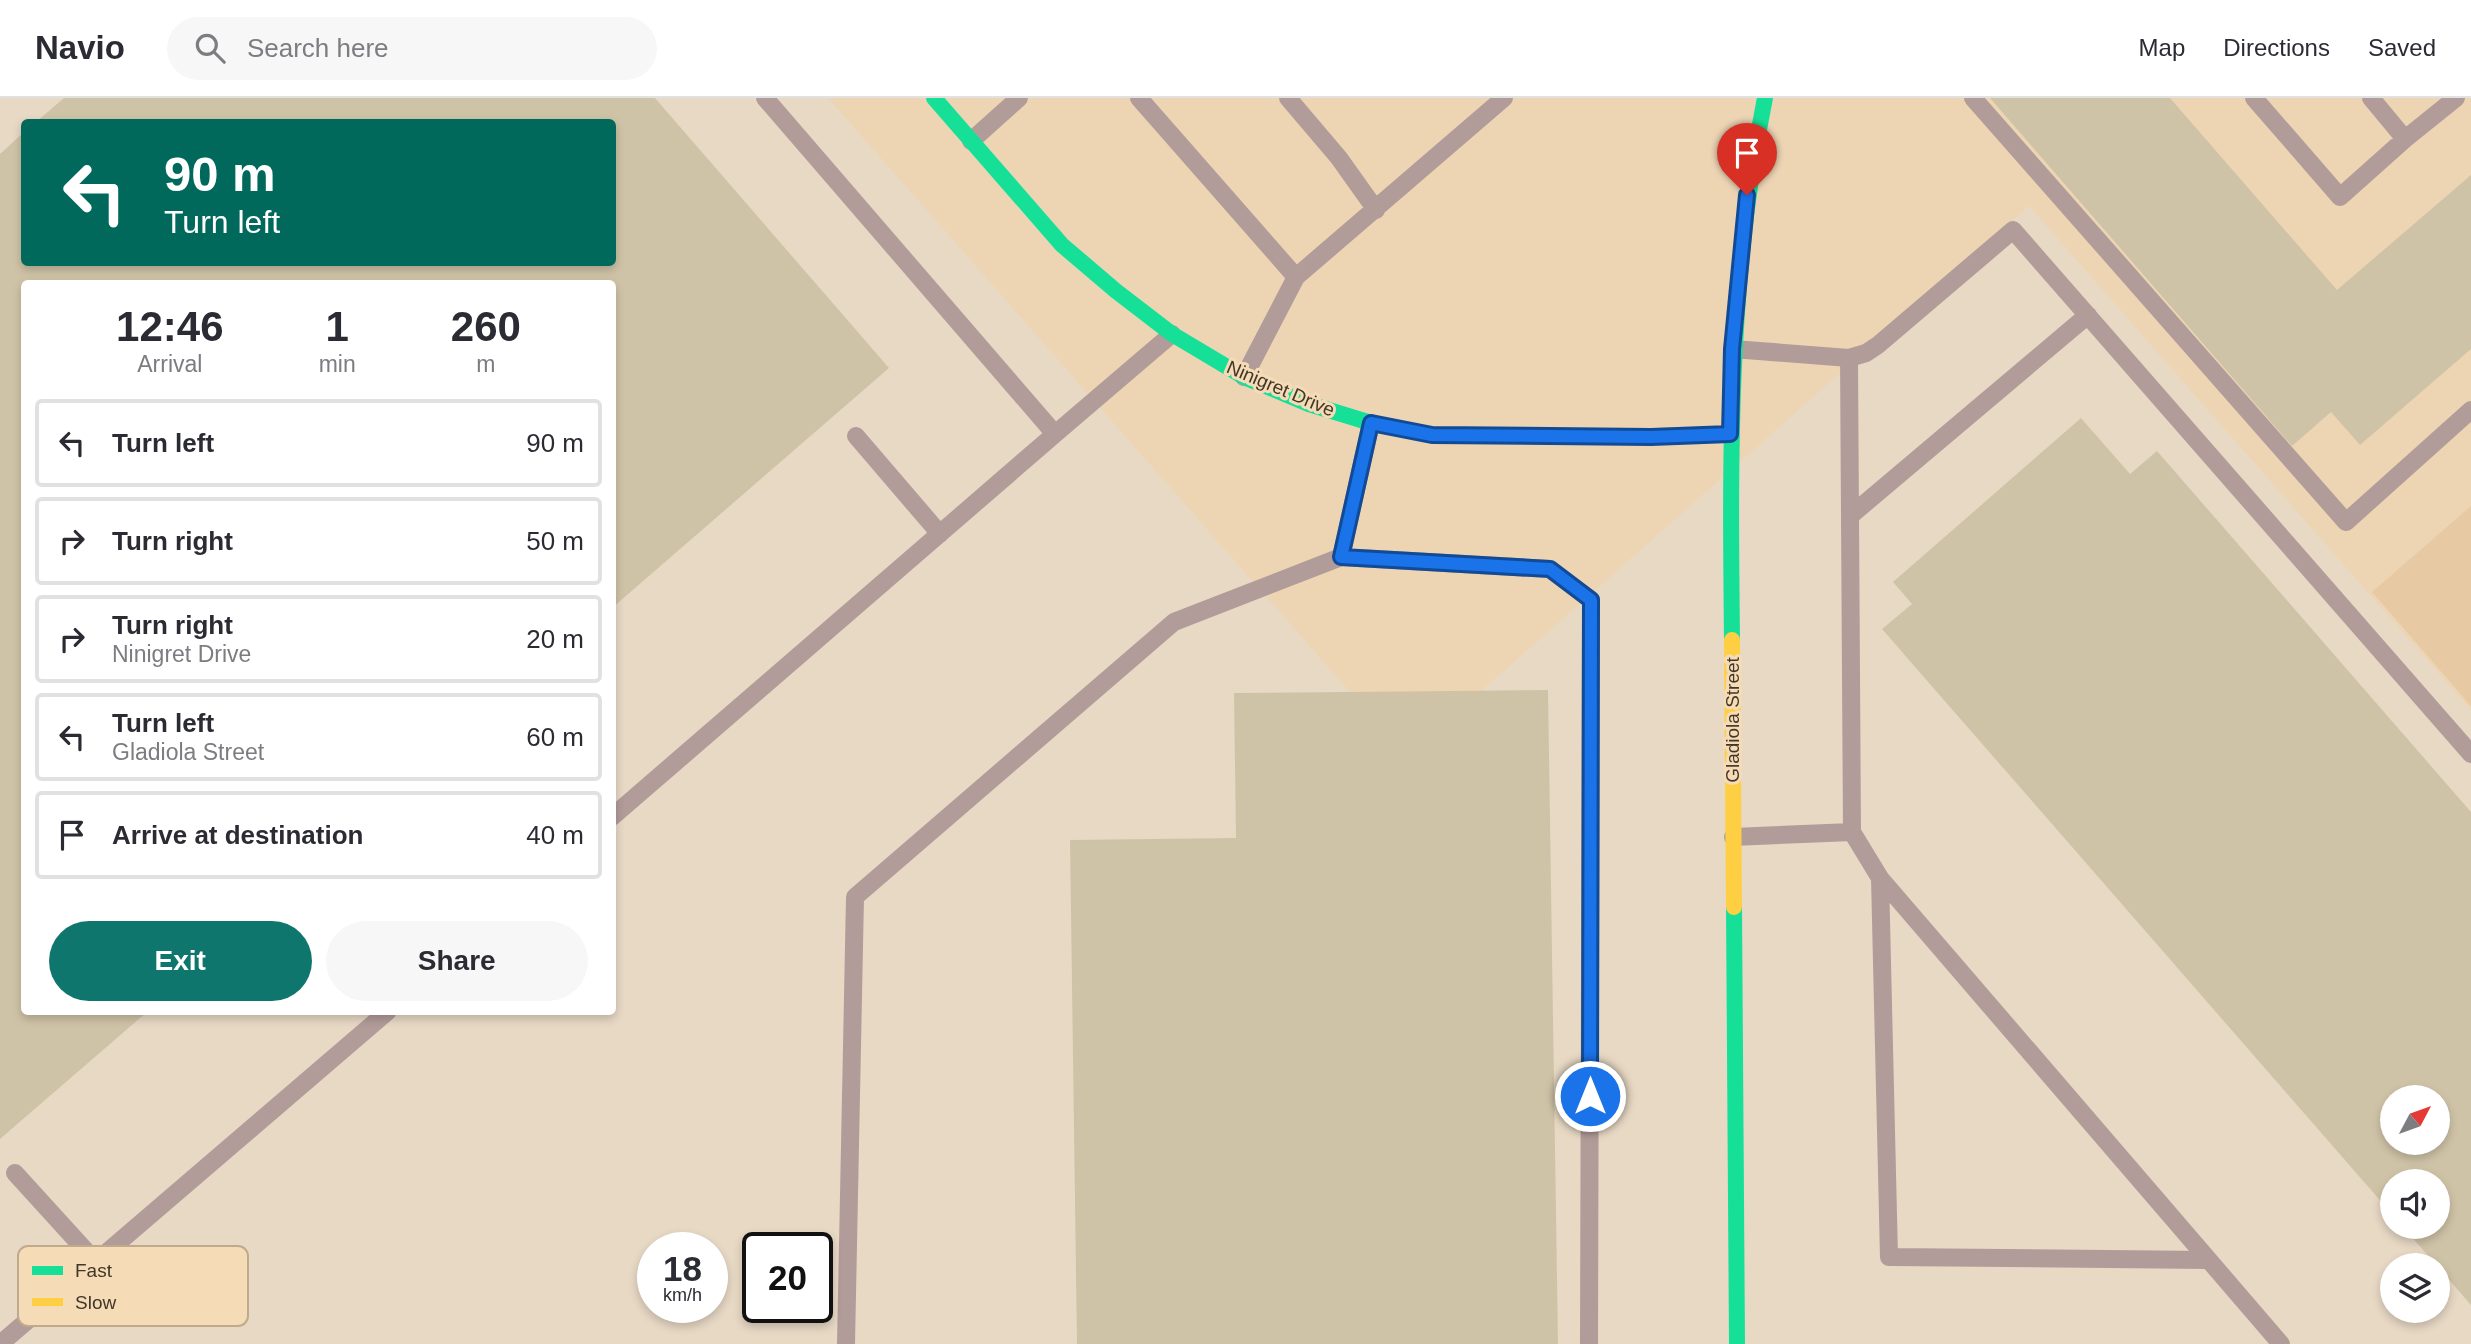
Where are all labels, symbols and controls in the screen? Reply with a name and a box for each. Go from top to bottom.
search box [167,17,657,80]
text: Navio [35,29,125,66]
icon: search [191,29,229,67]
text: Search here [247,33,389,63]
text: Map [2139,34,2185,61]
text: Directions [2223,34,2330,61]
text: Saved [2368,34,2436,61]
pin [1717,123,1777,195]
icon: arrive [1728,134,1766,172]
icon: left [49,147,140,238]
text: 90 m [164,147,276,201]
text: Turn left [164,204,280,240]
text: 12:46 [116,303,224,350]
text: 1 [325,303,349,350]
text: 260 [451,303,521,350]
text: Arrival [137,351,202,377]
text: min [319,351,356,377]
text: m [476,351,495,377]
street label: Ninigret Drive [1224,356,1338,421]
icon: left [53,424,91,462]
text: Turn left [112,428,214,458]
text: 90 m [526,428,584,458]
icon: right [53,522,91,560]
text: Turn right [112,526,233,556]
text: 50 m [526,526,584,556]
text: Turn right [112,610,233,640]
icon: right [53,620,91,658]
text: 20 m [526,624,584,654]
text: Ninigret Drive [112,641,251,667]
street label: Gladiola Street [1722,656,1743,783]
text: Turn left [112,708,214,738]
icon: left [53,718,91,756]
text: 60 m [526,722,584,752]
text: Gladiola Street [112,739,264,765]
icon: arrive [53,816,91,854]
text: Arrive at destination [112,820,363,850]
text: 40 m [526,820,584,850]
button: Exit [49,921,312,1001]
button: Share [326,921,588,1001]
position arrow [1553,1059,1627,1133]
north arrow [2380,1085,2450,1155]
map controls [2380,1085,2450,1323]
button: sound [2380,1169,2450,1239]
speed limit sign: 20 [742,1232,833,1323]
legend [18,1246,248,1326]
text: 18 [663,1249,702,1288]
button: layers [2380,1253,2450,1323]
text: Fast [75,1260,113,1281]
text: km/h [663,1285,702,1305]
text: Slow [75,1292,116,1313]

